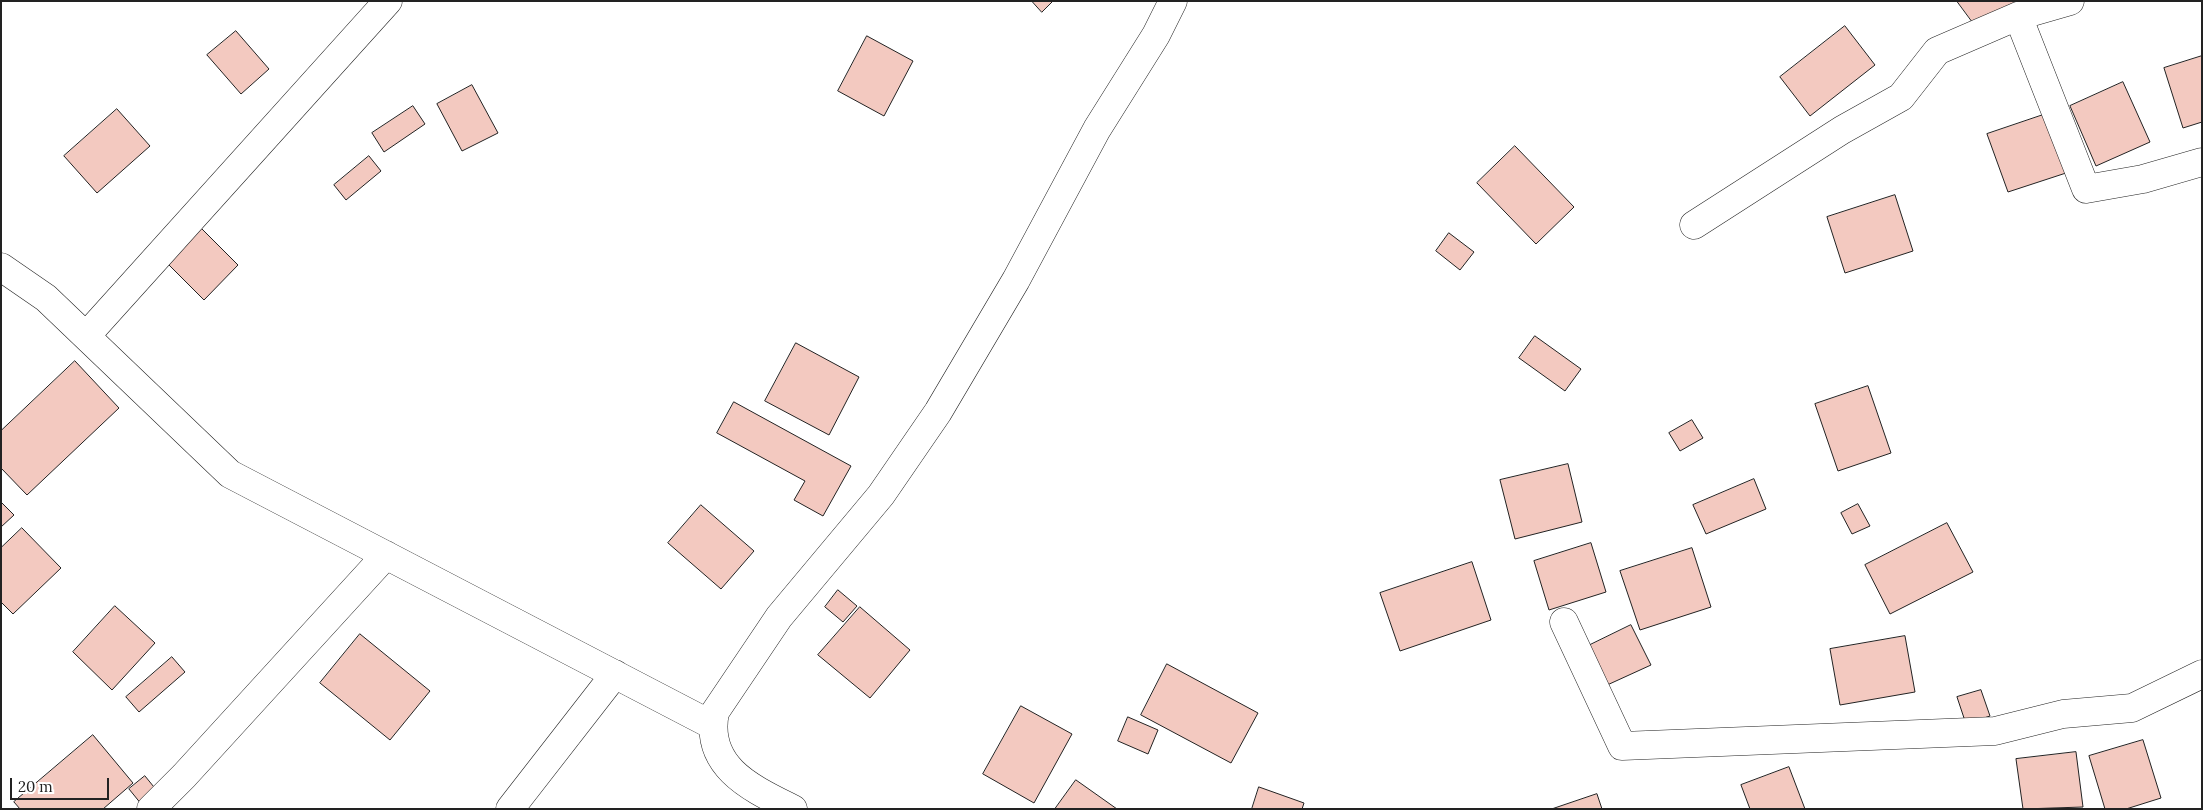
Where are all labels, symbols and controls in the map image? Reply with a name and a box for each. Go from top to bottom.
scale bar [12,768,111,800]
text: 20 m [18,777,53,796]

